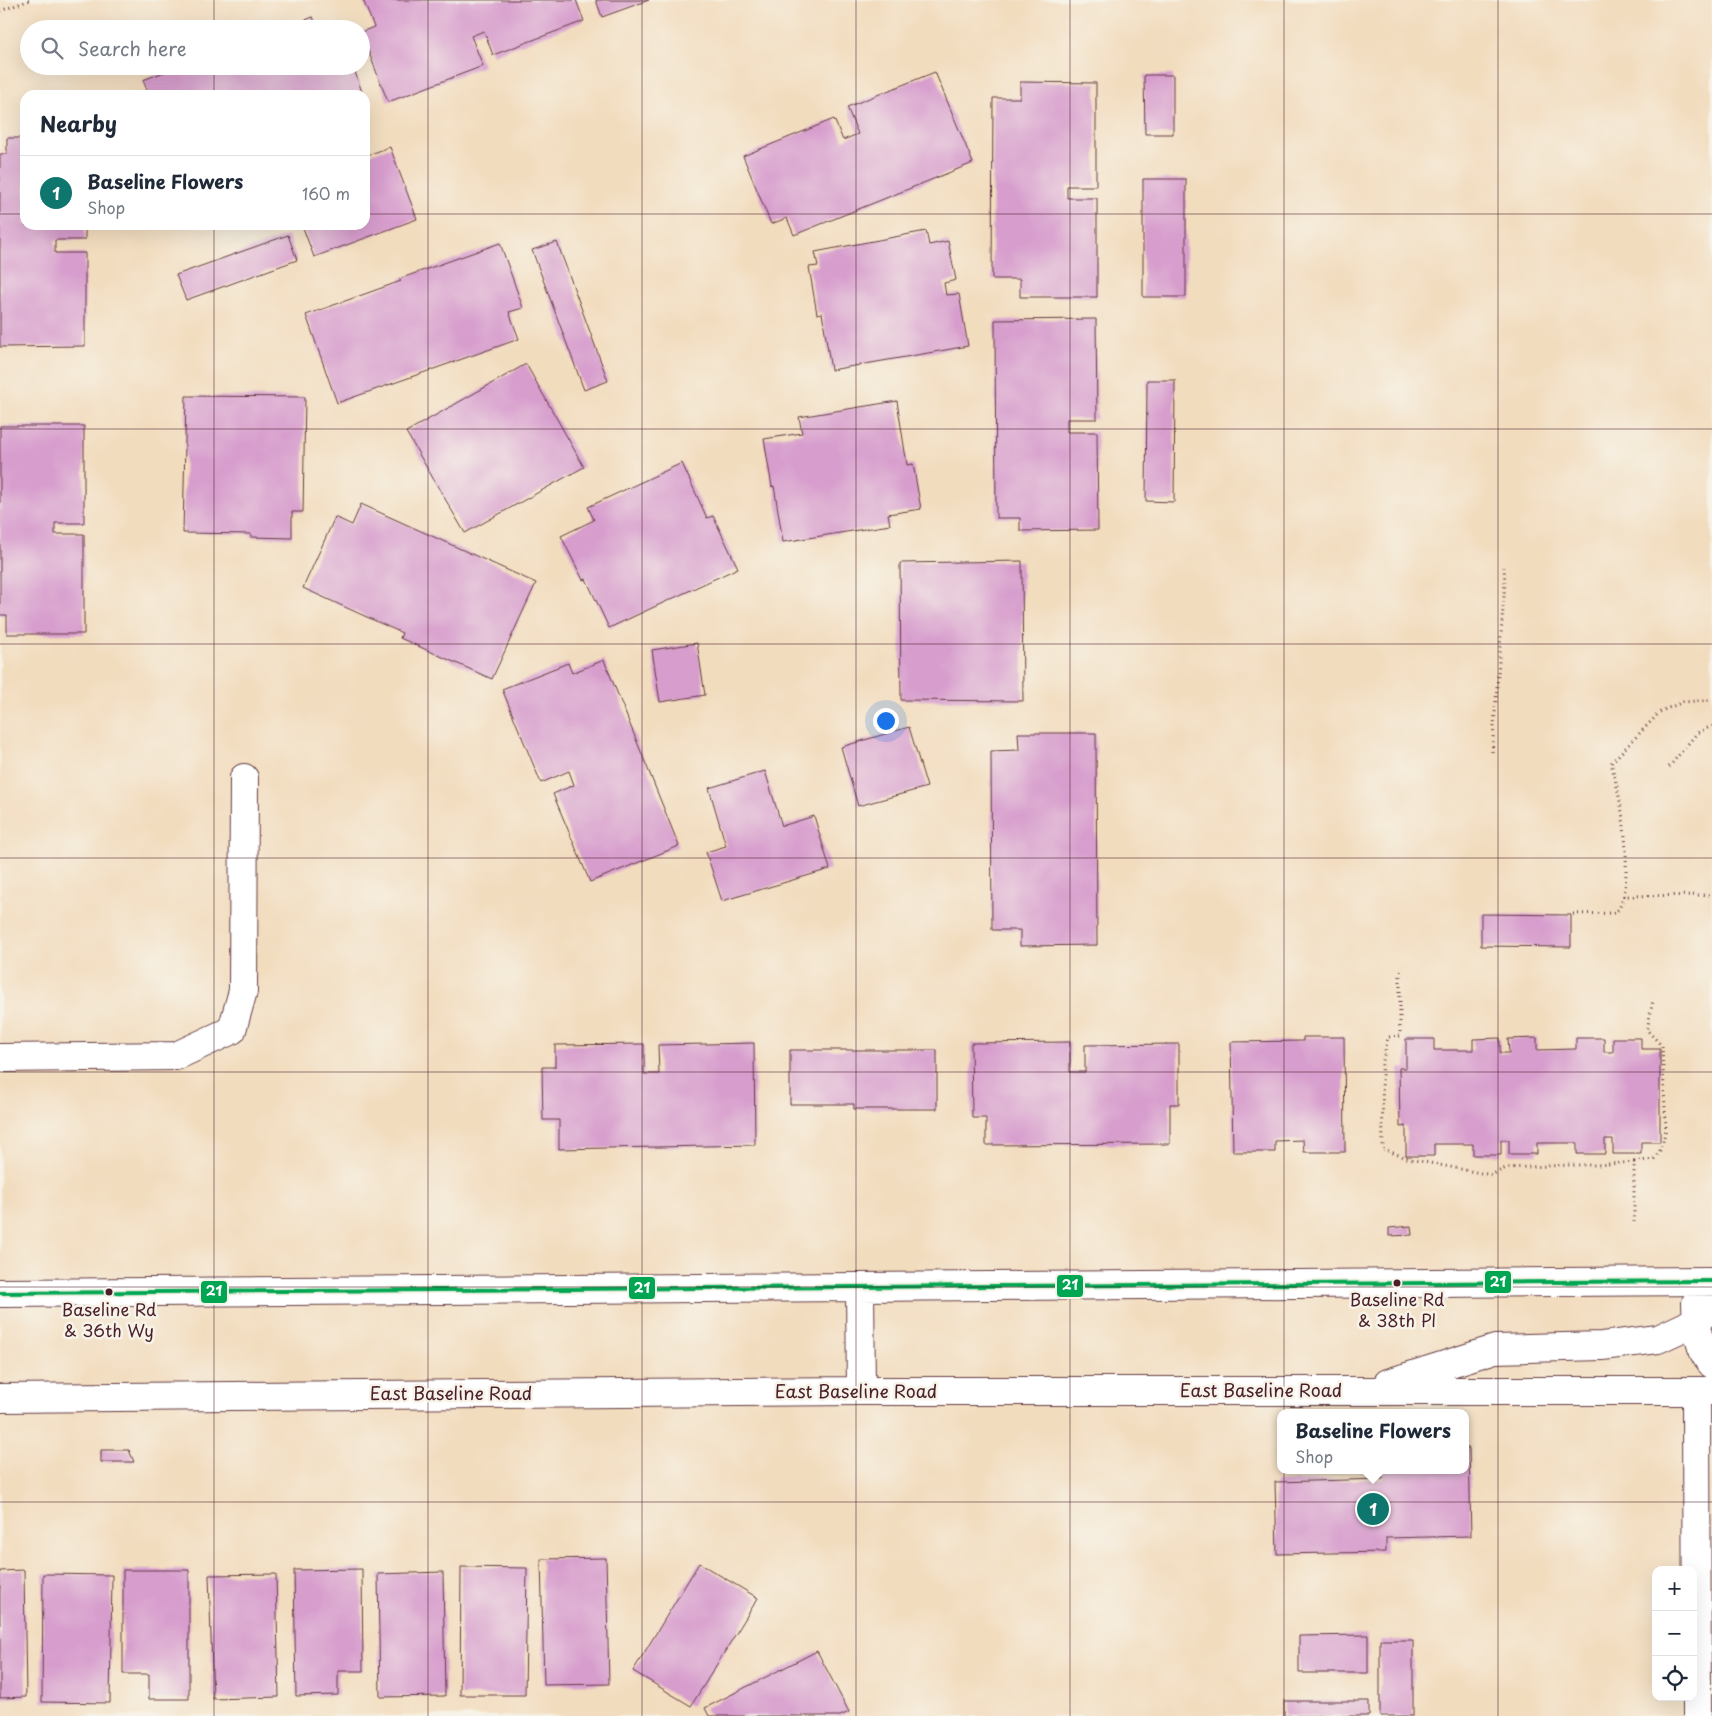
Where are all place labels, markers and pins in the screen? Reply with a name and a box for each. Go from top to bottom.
marker: Baseline Rd & 38th Pl [1392,1278,1402,1288]
place label: Baseline Rd & 38th Pl [1350,1286,1445,1333]
marker: Baseline Rd & 36th Wy [104,1287,114,1297]
place label: Baseline Rd & 36th Wy [62,1296,157,1343]
pin: 1 [1357,1490,1389,1528]

